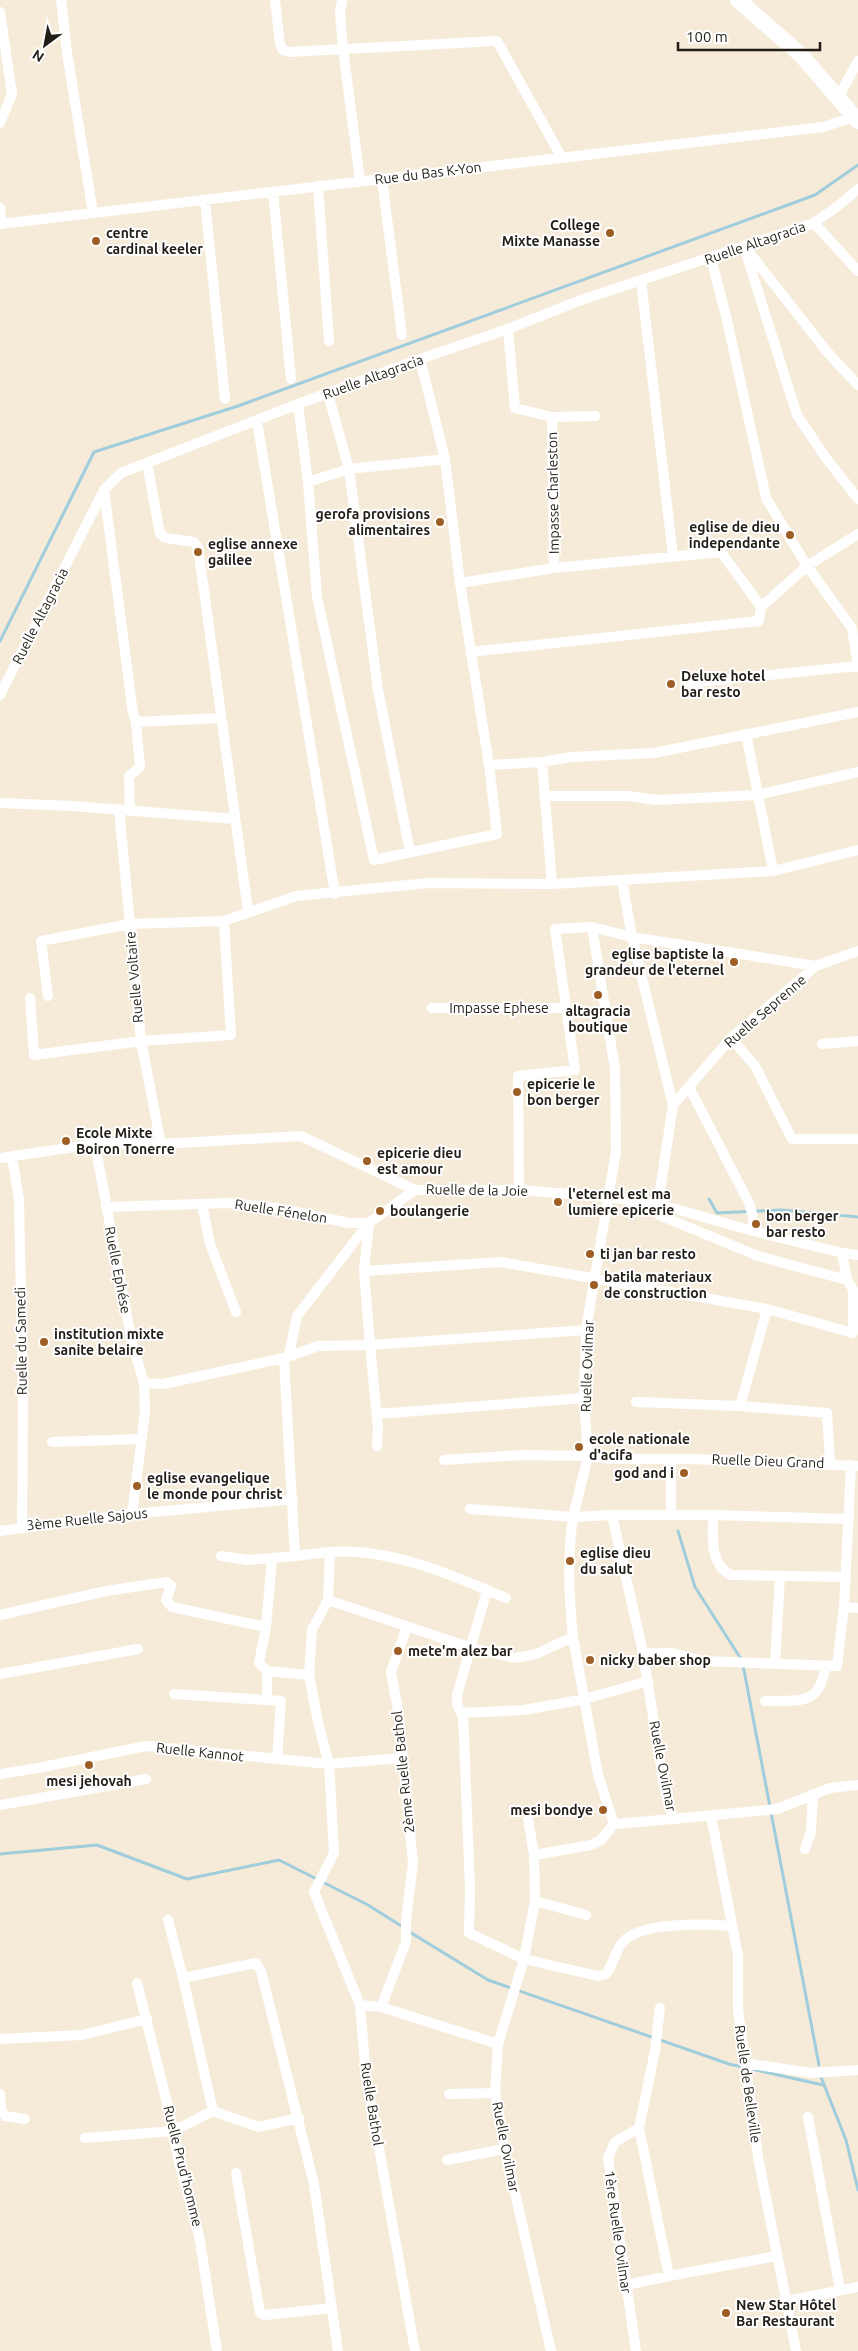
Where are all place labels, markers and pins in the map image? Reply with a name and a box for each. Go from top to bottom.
place label: College Mixte Manasse [502,217,600,249]
place label: centre cardinal keeler [106,225,203,257]
marker: College Mixte Manasse [604,227,616,239]
marker: centre cardinal keeler [90,235,102,247]
place label: gerofa provisions alimentaires [316,506,430,538]
marker: gerofa provisions alimentaires [434,516,446,528]
place label: eglise de dieu independante [689,519,780,551]
marker: eglise de dieu independante [784,529,796,541]
place label: eglise annexe galilee [208,536,298,568]
marker: eglise annexe galilee [192,546,204,558]
place label: Deluxe hotel bar resto [681,668,765,700]
marker: Deluxe hotel bar resto [665,678,677,690]
place label: eglise baptiste la grandeur de l'eternel [585,946,724,978]
marker: eglise baptiste la grandeur de l'eternel [728,956,740,968]
marker: altagracia boutique [592,989,604,1001]
place label: altagracia boutique [565,1003,631,1035]
place label: epicerie le bon berger [527,1076,600,1108]
marker: epicerie le bon berger [511,1086,523,1098]
place label: Ecole Mixte Boiron Tonerre [76,1125,175,1157]
marker: Ecole Mixte Boiron Tonerre [60,1135,72,1147]
place label: epicerie dieu est amour [377,1145,462,1177]
marker: epicerie dieu est amour [361,1155,373,1167]
place label: l'eternel est ma lumiere epicerie [568,1186,674,1218]
marker: l'eternel est ma lumiere epicerie [552,1196,564,1208]
place label: boulangerie [390,1203,469,1219]
marker: boulangerie [374,1205,386,1217]
place label: bon berger bar resto [766,1208,839,1240]
marker: bon berger bar resto [750,1218,762,1230]
place label: ti jan bar resto [600,1246,696,1262]
marker: ti jan bar resto [584,1248,596,1260]
place label: batila materiaux de construction [604,1269,712,1301]
marker: batila materiaux de construction [588,1279,600,1291]
place label: institution mixte sanite belaire [54,1326,164,1358]
marker: institution mixte sanite belaire [38,1336,50,1348]
place label: ecole nationale d'acifa [589,1431,690,1463]
marker: ecole nationale d'acifa [573,1441,585,1453]
place label: god and i [614,1465,674,1481]
marker: god and i [678,1467,690,1479]
place label: eglise evangelique le monde pour christ [147,1470,283,1502]
marker: eglise evangelique le monde pour christ [131,1480,143,1492]
place label: eglise dieu du salut [580,1545,651,1577]
marker: eglise dieu du salut [564,1555,576,1567]
place label: mete'm alez bar [408,1643,513,1659]
marker: mete'm alez bar [392,1645,404,1657]
place label: nicky baber shop [600,1652,711,1668]
marker: nicky baber shop [584,1654,596,1666]
marker: mesi jehovah [83,1759,95,1771]
place label: mesi jehovah [46,1773,132,1789]
place label: mesi bondye [510,1802,593,1818]
marker: mesi bondye [597,1804,609,1816]
place label: New Star Hôtel Bar Restaurant [736,2297,836,2329]
marker: New Star Hôtel Bar Restaurant [720,2307,732,2319]

